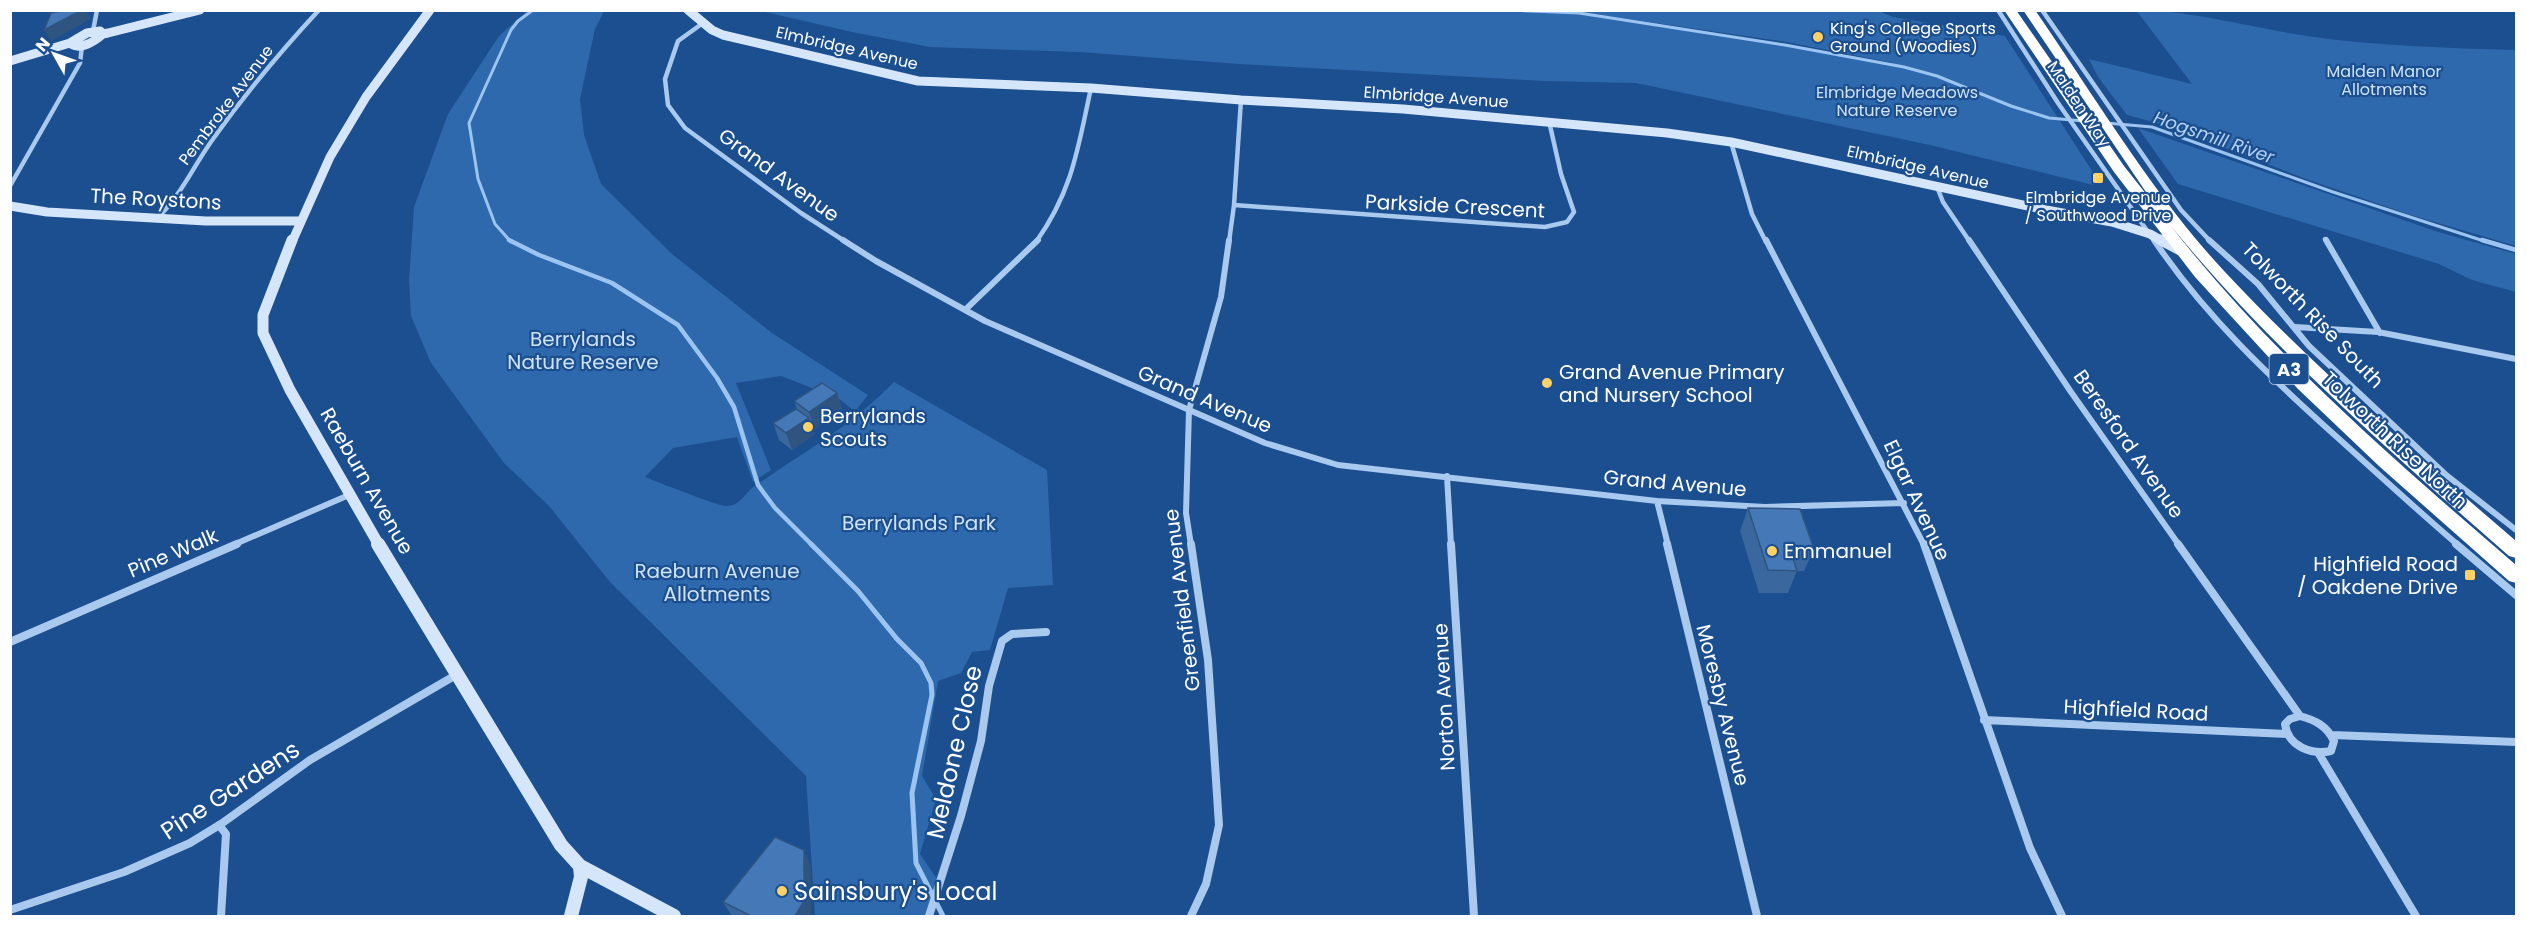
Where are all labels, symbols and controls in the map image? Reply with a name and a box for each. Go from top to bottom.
place label: King's College Sports Ground (Woodies) [1830,17,1996,58]
street label: Elmbridge Avenue [774,20,920,76]
north arrow [24,24,84,84]
marker: King's College Sports Ground (Woodies) [1811,30,1825,44]
text: N [30,33,56,57]
street label: Pembroke Avenue [173,40,279,170]
street label: Malden Way [2042,56,2116,152]
park label: Malden Manor Allotments [2327,60,2441,101]
street label: Elmbridge Avenue [1363,80,1509,114]
park label: Elmbridge Meadows Nature Reserve [1816,81,1978,122]
water label: Hogsmill River [2150,105,2279,170]
street label: Grand Avenue [713,122,845,228]
street label: Elmbridge Avenue [1845,139,1991,195]
marker: Elmbridge Avenue / Southwood Drive [2091,171,2105,185]
street label: The Roystons [90,182,222,216]
place label: Elmbridge Avenue / Southwood Drive [2025,186,2171,227]
street label: Parkside Crescent [1364,187,1546,225]
street label: Tolworth Rise South [2236,236,2390,394]
park label: Berrylands Nature Reserve [507,325,659,376]
road number: A3 [2270,354,2308,384]
street label: Grand Avenue [1134,358,1276,440]
place label: Grand Avenue Primary and Nursery School [1559,358,1784,409]
street label: Beresford Avenue [2067,364,2191,524]
street label: Tolworth Rise North [2316,365,2474,515]
marker: Grand Avenue Primary and Nursery School [1540,376,1554,390]
place label: Berrylands Scouts [820,402,926,453]
street label: Raeburn Avenue [314,403,420,559]
marker: Berrylands Scouts [801,420,815,434]
street label: Elgar Avenue [1877,435,1957,565]
street label: Grand Avenue [1602,463,1748,503]
street label: Greenfield Avenue [1157,507,1207,693]
park label: Berrylands Park [842,509,997,537]
street label: Pine Walk [124,521,223,585]
place label: Emmanuel [1784,537,1892,565]
marker: Emmanuel [1765,544,1779,558]
place label: Highfield Road / Oakdene Drive [2297,550,2458,601]
park label: Raeburn Avenue Allotments [634,557,800,608]
marker: Highfield Road / Oakdene Drive [2463,568,2477,582]
street label: Moresby Avenue [1689,621,1757,789]
street label: Norton Avenue [1426,623,1462,771]
street label: Meldone Close [918,662,990,842]
street label: Highfield Road [2063,692,2209,728]
street label: Pine Gardens [154,733,306,847]
place label: Sainsbury's Local [794,875,997,908]
marker: Sainsbury's Local [775,884,789,898]

